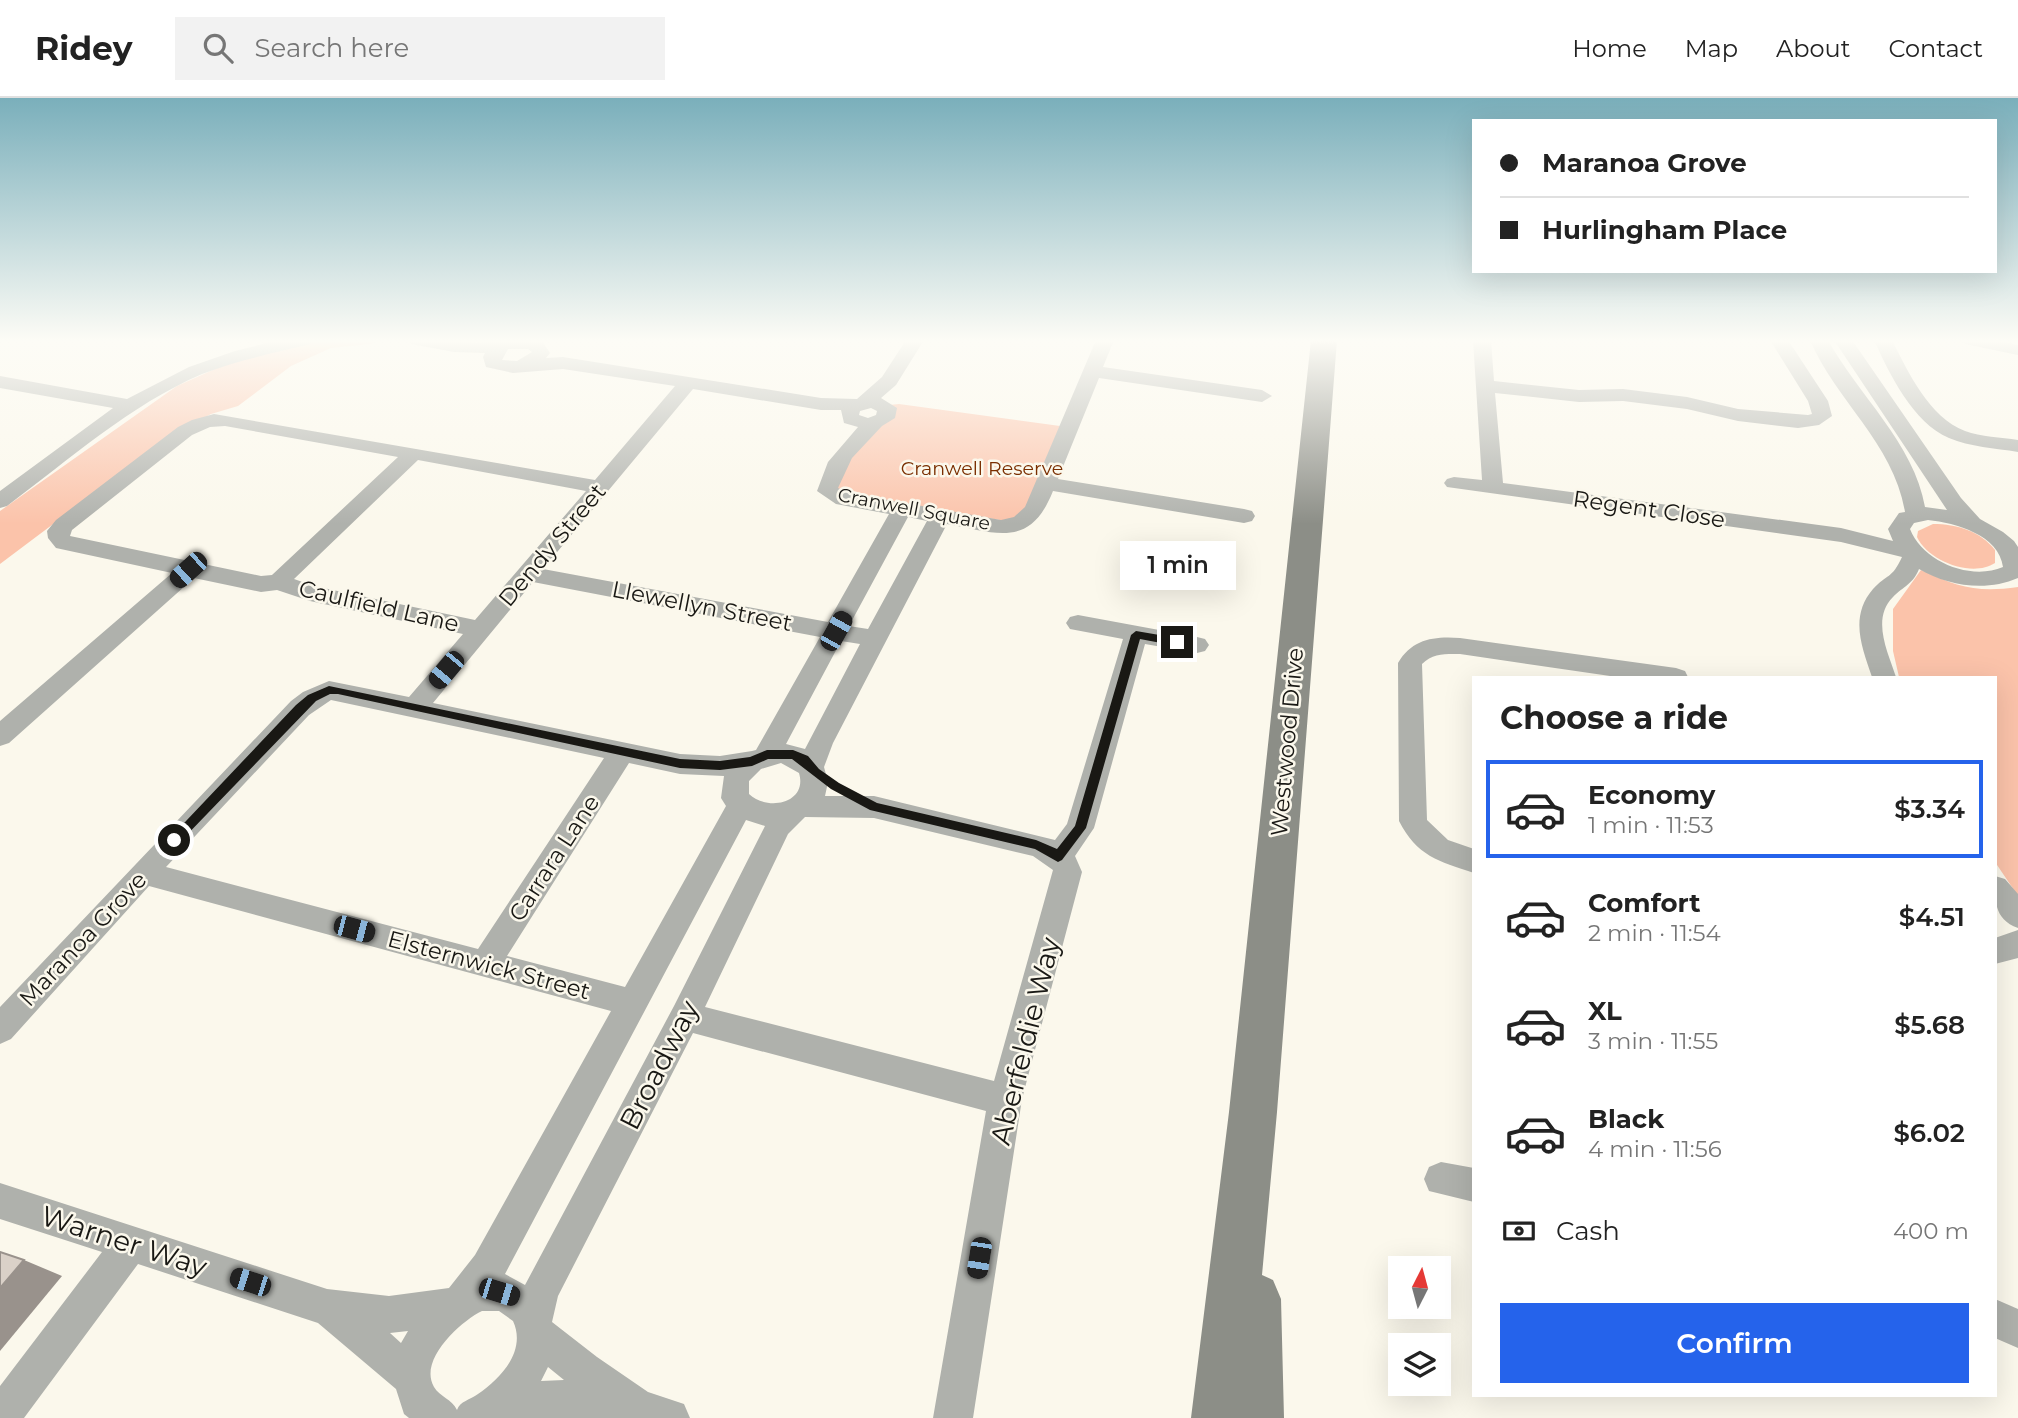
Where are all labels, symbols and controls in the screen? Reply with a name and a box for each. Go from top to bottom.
search box [175,17,665,80]
text: Ridey [35,28,133,68]
icon: search [199,29,237,67]
text: Search here [255,32,409,64]
text: Home [1572,34,1647,63]
text: Map [1685,34,1738,63]
text: About [1776,34,1850,63]
text: Contact [1888,34,1983,63]
text: Maranoa Grove [1542,147,1747,179]
text: Hurlingham Place [1542,214,1787,246]
park label: Cranwell Reserve [901,457,1063,480]
street label: Dendy Street [492,478,612,612]
street label: Cranwell Square [836,483,992,535]
street label: Regent Close [1571,484,1727,534]
callout: 1 min [1119,540,1235,589]
car [166,548,211,592]
text: 1 min [1147,551,1209,579]
street label: Caulfield Lane [296,574,462,638]
street label: Llewellyn Street [610,575,794,637]
car [817,608,856,654]
route end [1161,626,1193,658]
car [425,647,468,693]
street label: Westwood Drive [1265,647,1309,837]
text: Choose a ride [1500,698,1728,737]
icon: car [1504,778,1567,841]
text: Economy [1588,779,1715,811]
street label: Carrara Lane [503,790,605,926]
text: $3.34 [1894,793,1965,825]
text: 1 min · 11:53 [1588,811,1714,839]
route start [158,824,190,856]
street label: Maranoa Grove [14,866,152,1012]
icon: car [1504,886,1567,949]
text: Comfort [1588,887,1700,919]
text: $4.51 [1899,901,1965,933]
car [331,913,378,945]
text: 2 min · 11:54 [1588,919,1721,947]
street label: Elsternwick Street [385,925,593,1005]
street label: Aberfeldie Way [983,933,1067,1148]
street label: Broadway [612,994,706,1135]
icon: car [1504,994,1567,1057]
text: XL [1588,995,1622,1027]
text: $5.68 [1894,1009,1965,1041]
text: 3 min · 11:55 [1588,1027,1718,1055]
icon: car [1504,1102,1567,1165]
text: Black [1588,1103,1664,1135]
text: $6.02 [1893,1117,1965,1149]
text: 4 min · 11:56 [1588,1135,1722,1163]
street label: Warner Way [37,1198,212,1284]
icon: cash [1500,1212,1538,1250]
text: Cash [1556,1215,1620,1247]
text: 400 m [1893,1217,1969,1245]
car [966,1236,993,1280]
north arrow [1388,1256,1451,1320]
map controls [1388,1256,1451,1396]
car [227,1266,274,1298]
car [476,1276,523,1308]
button: Confirm [1500,1303,1969,1383]
button: layers [1388,1333,1451,1396]

